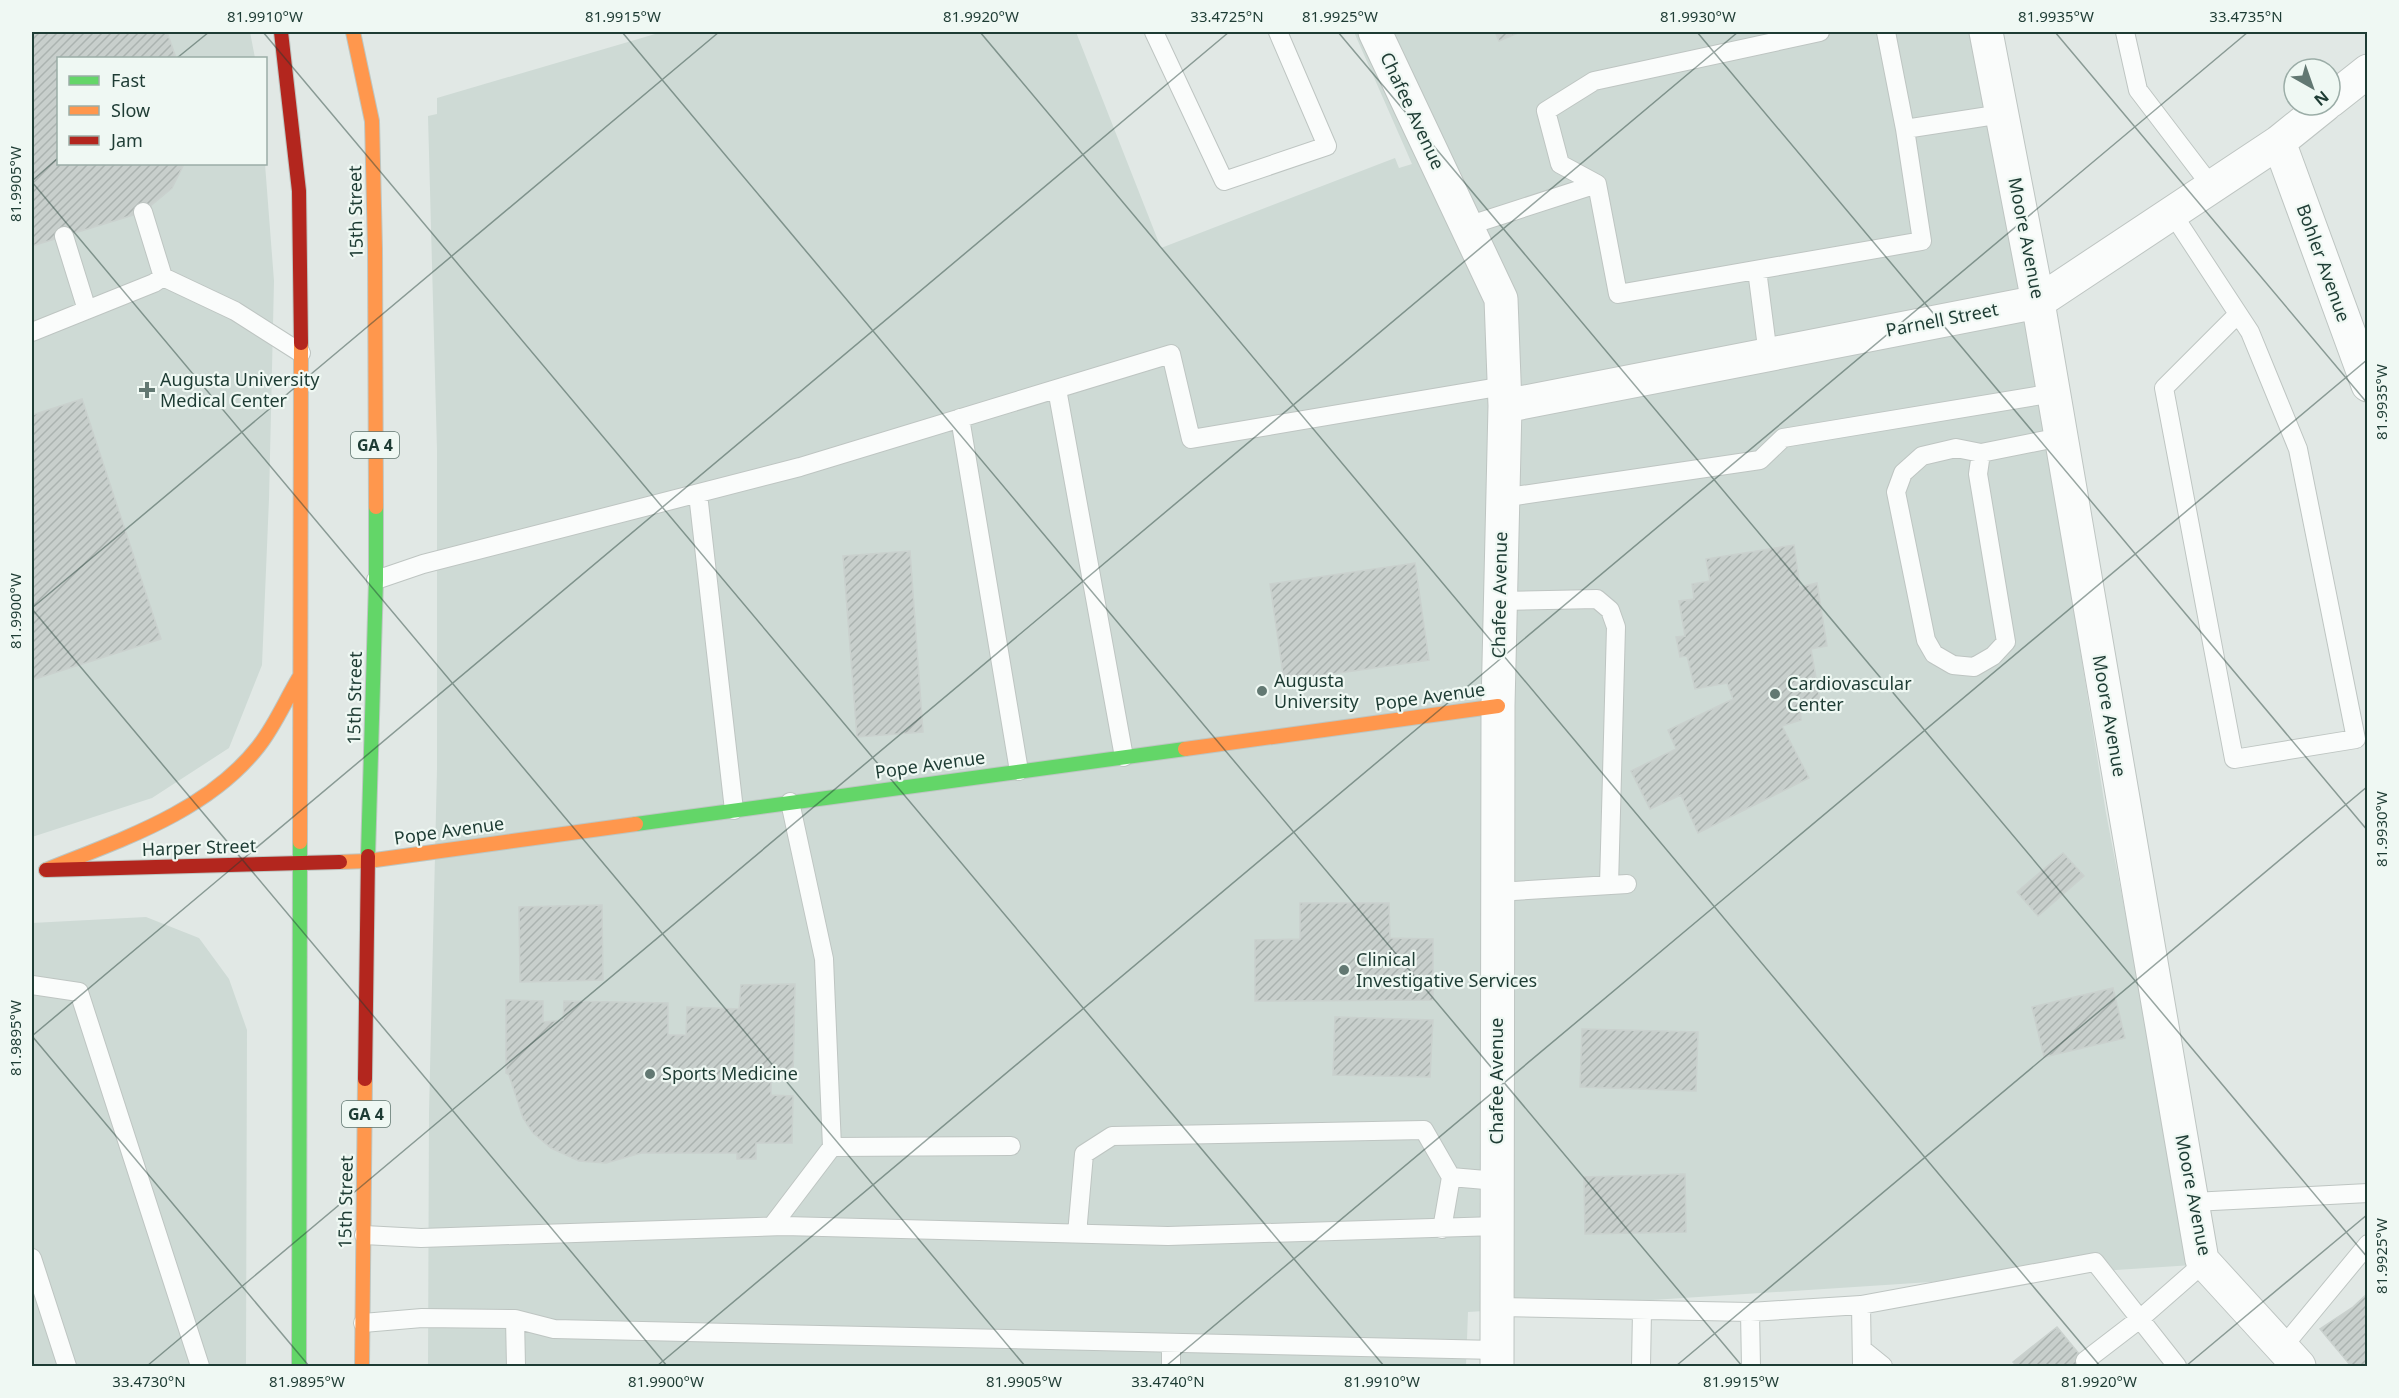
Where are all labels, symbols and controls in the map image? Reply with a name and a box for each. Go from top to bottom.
text: 81.9910°W [227,6,303,26]
text: 81.9915°W [585,6,661,26]
text: 81.9920°W [943,6,1019,26]
text: 33.4725°N [1190,6,1264,26]
text: 81.9925°W [1302,6,1378,26]
text: 81.9930°W [1660,6,1736,26]
text: 81.9935°W [2018,6,2094,26]
text: 33.4735°N [2209,6,2283,26]
street label: Chafee Avenue [1375,48,1451,173]
legend [57,57,267,165]
north arrow [2282,57,2342,117]
text: Fast [111,68,146,92]
text: N [2310,86,2334,111]
text: Slow [111,98,150,122]
text: Jam [109,128,143,152]
text: 81.9905°W [5,146,25,222]
street label: 15th Street [342,165,368,259]
street label: Moore Avenue [2003,175,2051,301]
street label: Bohler Avenue [2291,200,2356,325]
street label: Parnell Street [1884,296,2001,342]
text: 81.9935°W [2371,364,2391,440]
place label: Augusta University Medical Center [160,367,320,412]
marker: Augusta University Medical Center [138,381,156,399]
road number: GA 4 [351,432,399,458]
street label: Chafee Avenue [1486,531,1512,659]
text: 81.9900°W [5,573,25,649]
street label: 15th Street [341,651,367,745]
street label: Moore Avenue [2087,653,2133,779]
place label: Augusta University [1274,668,1359,713]
place label: Cardiovascular Center [1787,671,1912,716]
street label: Pope Avenue [1373,676,1486,716]
marker: Augusta University [1255,684,1269,698]
marker: Cardiovascular Center [1768,687,1782,701]
street label: Pope Avenue [873,744,986,784]
text: 81.9930°W [2371,791,2391,867]
street label: Pope Avenue [392,810,505,850]
street label: Harper Street [141,833,257,861]
place label: Clinical Investigative Services [1356,947,1537,992]
marker: Clinical Investigative Services [1337,963,1351,977]
text: 81.9895°W [5,1000,25,1076]
street label: Chafee Avenue [1484,1018,1508,1144]
place label: Sports Medicine [662,1061,798,1085]
marker: Sports Medicine [643,1067,657,1081]
road number: GA 4 [342,1101,390,1127]
street label: Moore Avenue [2170,1132,2218,1258]
street label: 15th Street [332,1155,358,1249]
text: 81.9925°W [2371,1218,2391,1294]
text: 33.4730°N [112,1371,186,1391]
text: 81.9895°W [269,1371,345,1391]
text: 81.9900°W [628,1371,704,1391]
text: 81.9905°W [986,1371,1062,1391]
text: 33.4740°N [1131,1371,1205,1391]
text: 81.9910°W [1344,1371,1420,1391]
text: 81.9915°W [1703,1371,1779,1391]
text: 81.9920°W [2061,1371,2137,1391]

